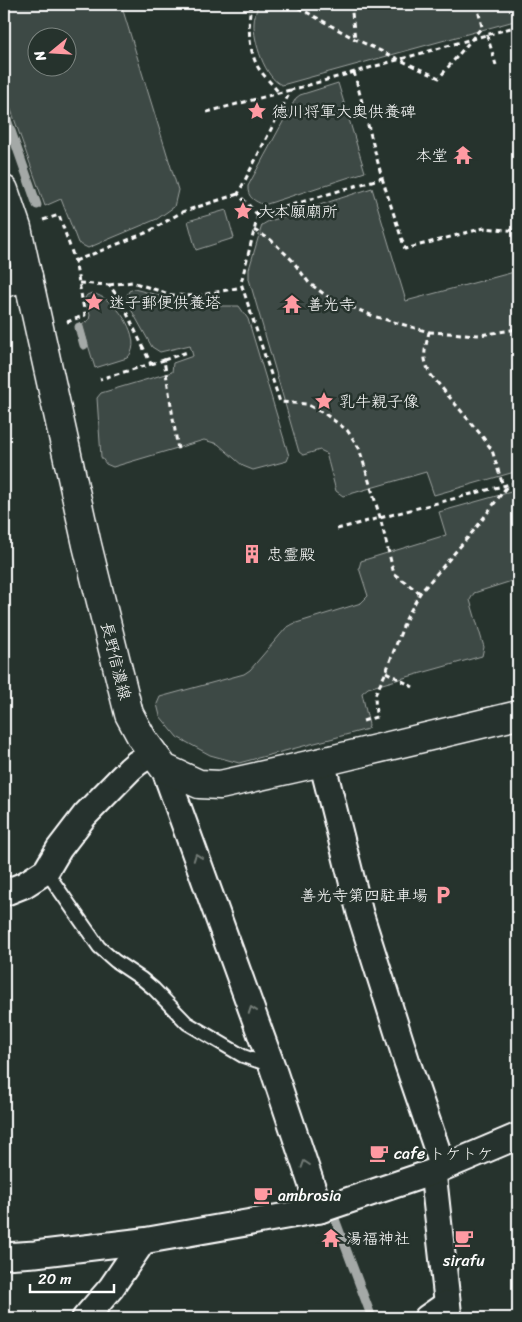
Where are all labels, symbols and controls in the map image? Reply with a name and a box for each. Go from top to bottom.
north arrow [28,28,78,78]
text: N [27,47,54,65]
place label: 徳川将軍大奥供養碑 [272,97,416,126]
place icon: 徳川将軍大奥供養碑 [246,100,268,122]
place label: 本堂 [416,141,448,170]
temple icon: 本堂 [452,144,474,166]
place label: 大本願廟所 [258,197,338,226]
place icon: 大本願廟所 [232,200,254,222]
place label: 迷子郵便供養塔 [109,288,221,317]
place label: 善光寺 [307,290,355,319]
place icon: 迷子郵便供養塔 [83,291,105,313]
temple icon: 善光寺 [281,293,303,315]
place label: 乳牛親子像 [339,387,419,416]
place icon: 乳牛親子像 [313,390,335,412]
place label: 忠霊殿 [267,540,315,569]
building icon: 忠霊殿 [241,543,263,565]
street label: 長野信濃線 [92,619,140,703]
one-way arrow [193,854,203,862]
place label: 善光寺第四駐車場 [300,881,428,910]
parking icon: 善光寺第四駐車場 [432,884,454,906]
one-way arrow [248,1006,258,1015]
place label: cafe トケトケ [394,1139,493,1168]
cafe icon: cafe トケトケ [368,1142,390,1164]
one-way arrow [300,1160,310,1169]
place label: ambrosia [278,1181,341,1210]
cafe icon: ambrosia [252,1184,274,1206]
place label: 湯福神社 [346,1224,410,1253]
temple icon: 湯福神社 [320,1227,342,1249]
cafe icon: sirafu [453,1227,475,1249]
place label: sirafu [442,1246,485,1275]
scale bar [30,1262,114,1294]
text: 20 m [38,1266,72,1292]

